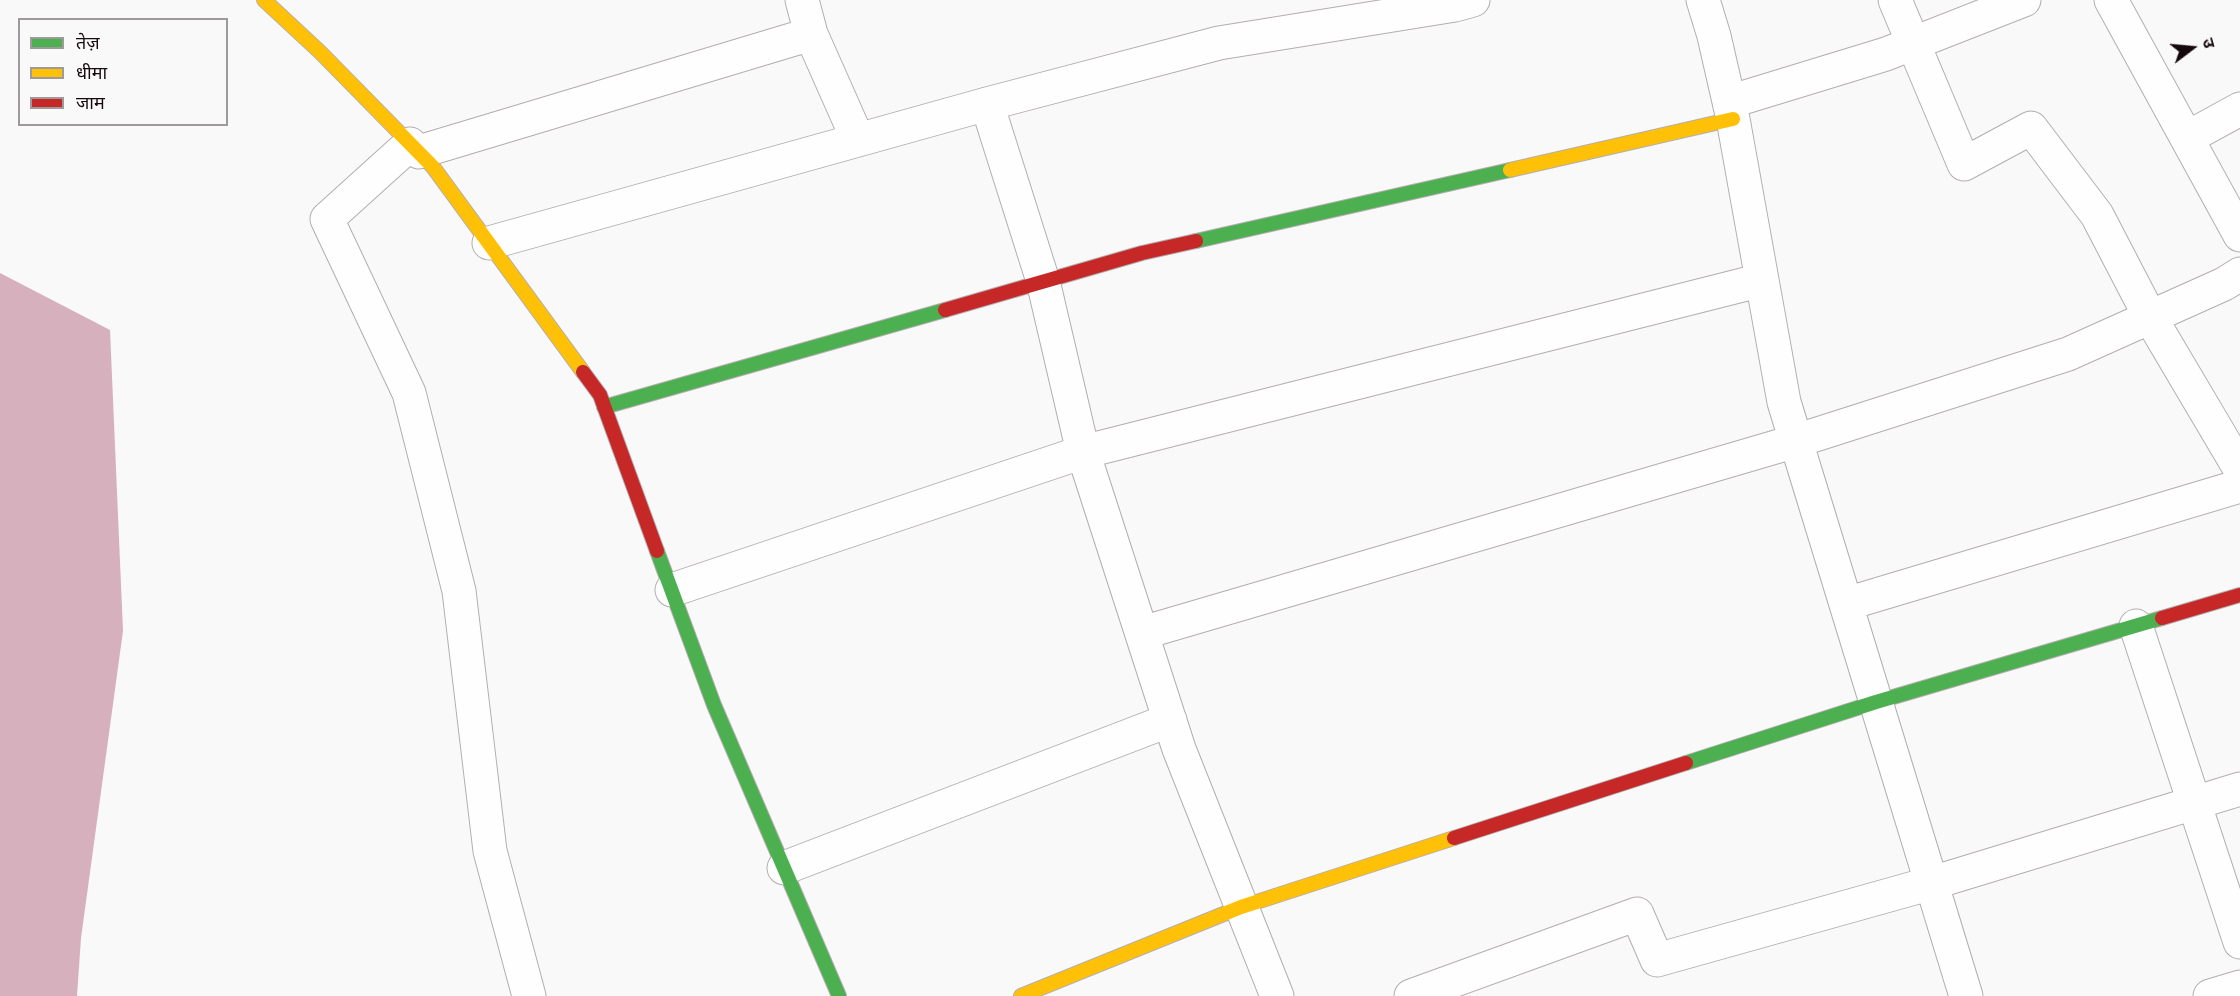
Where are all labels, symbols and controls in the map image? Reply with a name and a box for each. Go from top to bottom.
legend [18,18,228,126]
north arrow [2162,18,2222,78]
text: तेज़ [76,31,100,54]
text: उ [2198,36,2220,50]
text: धीमा [76,61,107,84]
text: जाम [76,91,105,114]

